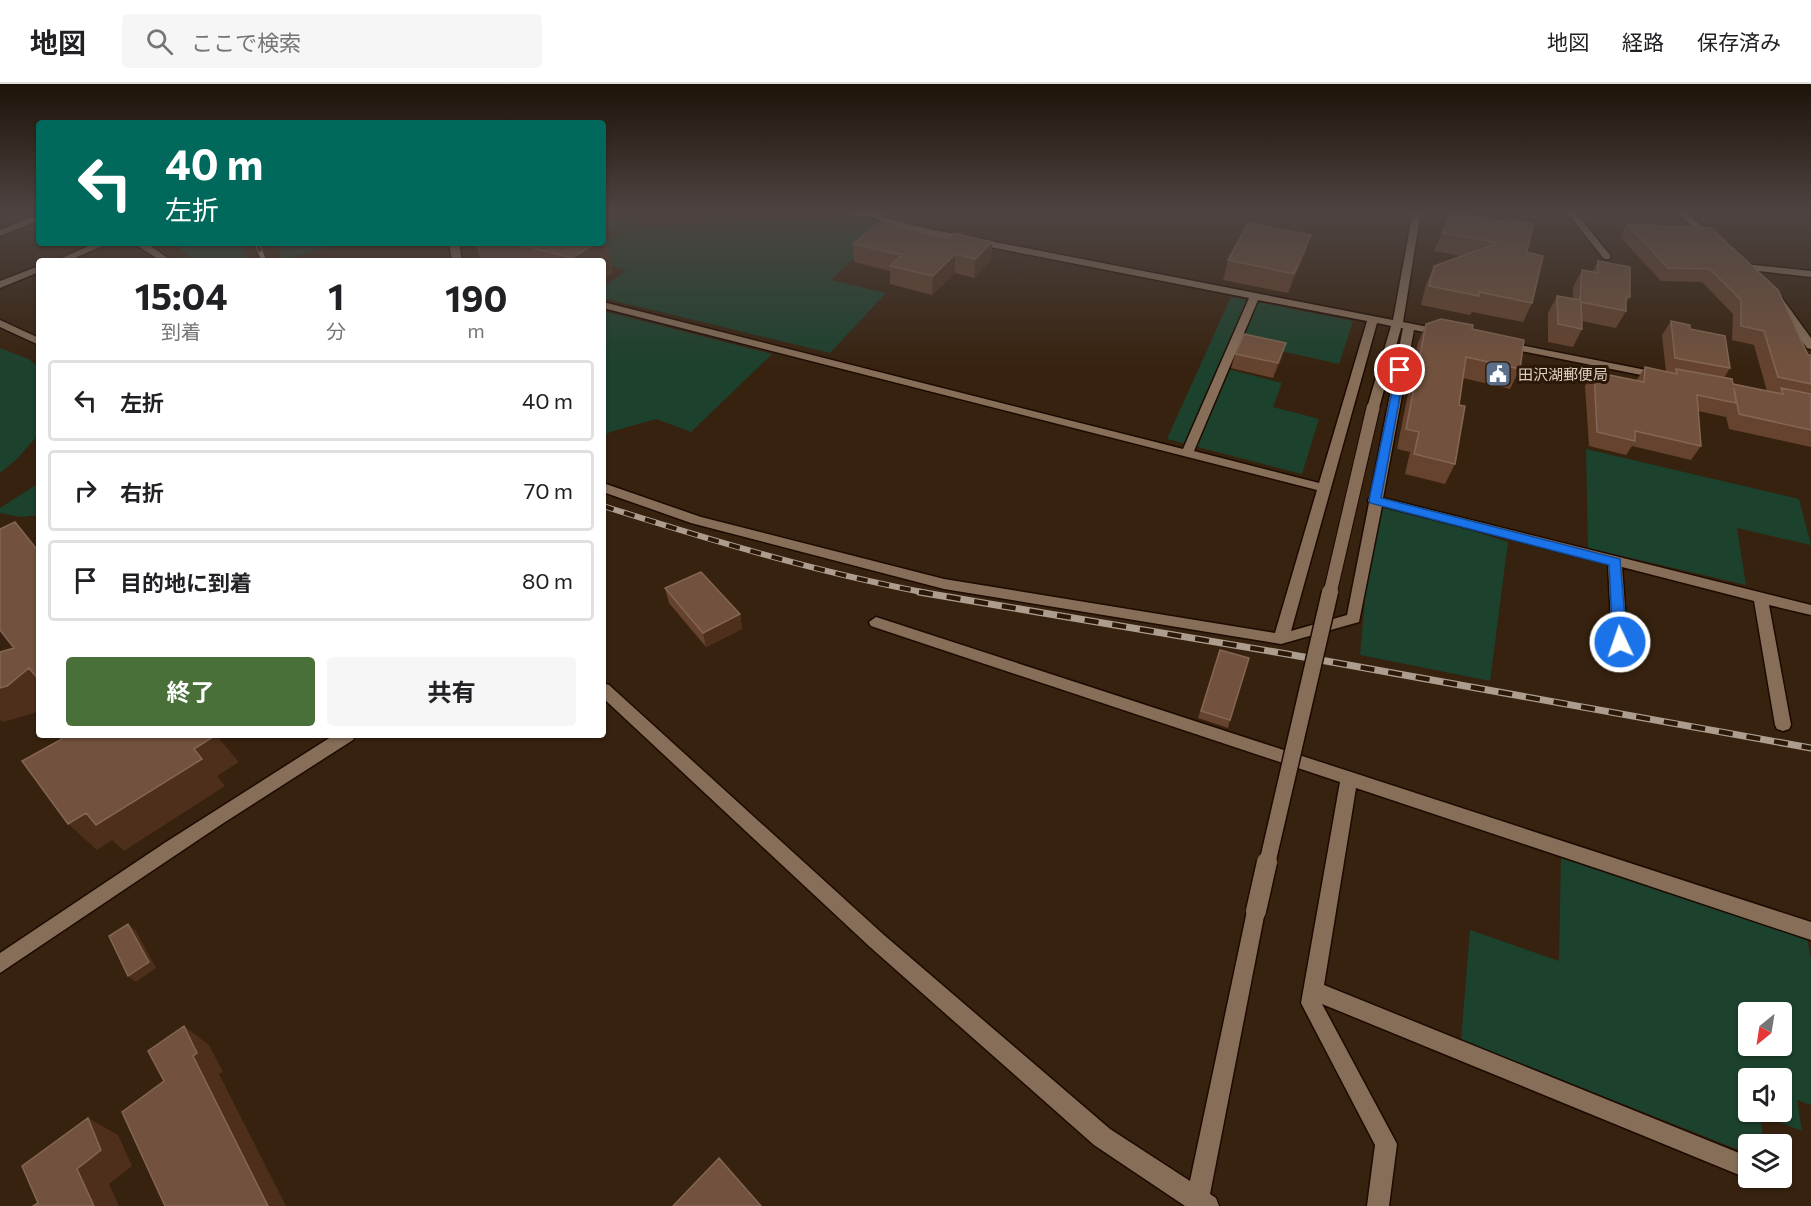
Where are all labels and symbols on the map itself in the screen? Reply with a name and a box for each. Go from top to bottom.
pin [1374,344,1425,395]
public building icon: 田沢湖郵便局 [1483,359,1513,389]
place label: 田沢湖郵便局 [1518,365,1608,383]
position arrow [1588,610,1652,674]
north arrow [1738,1002,1792,1056]

